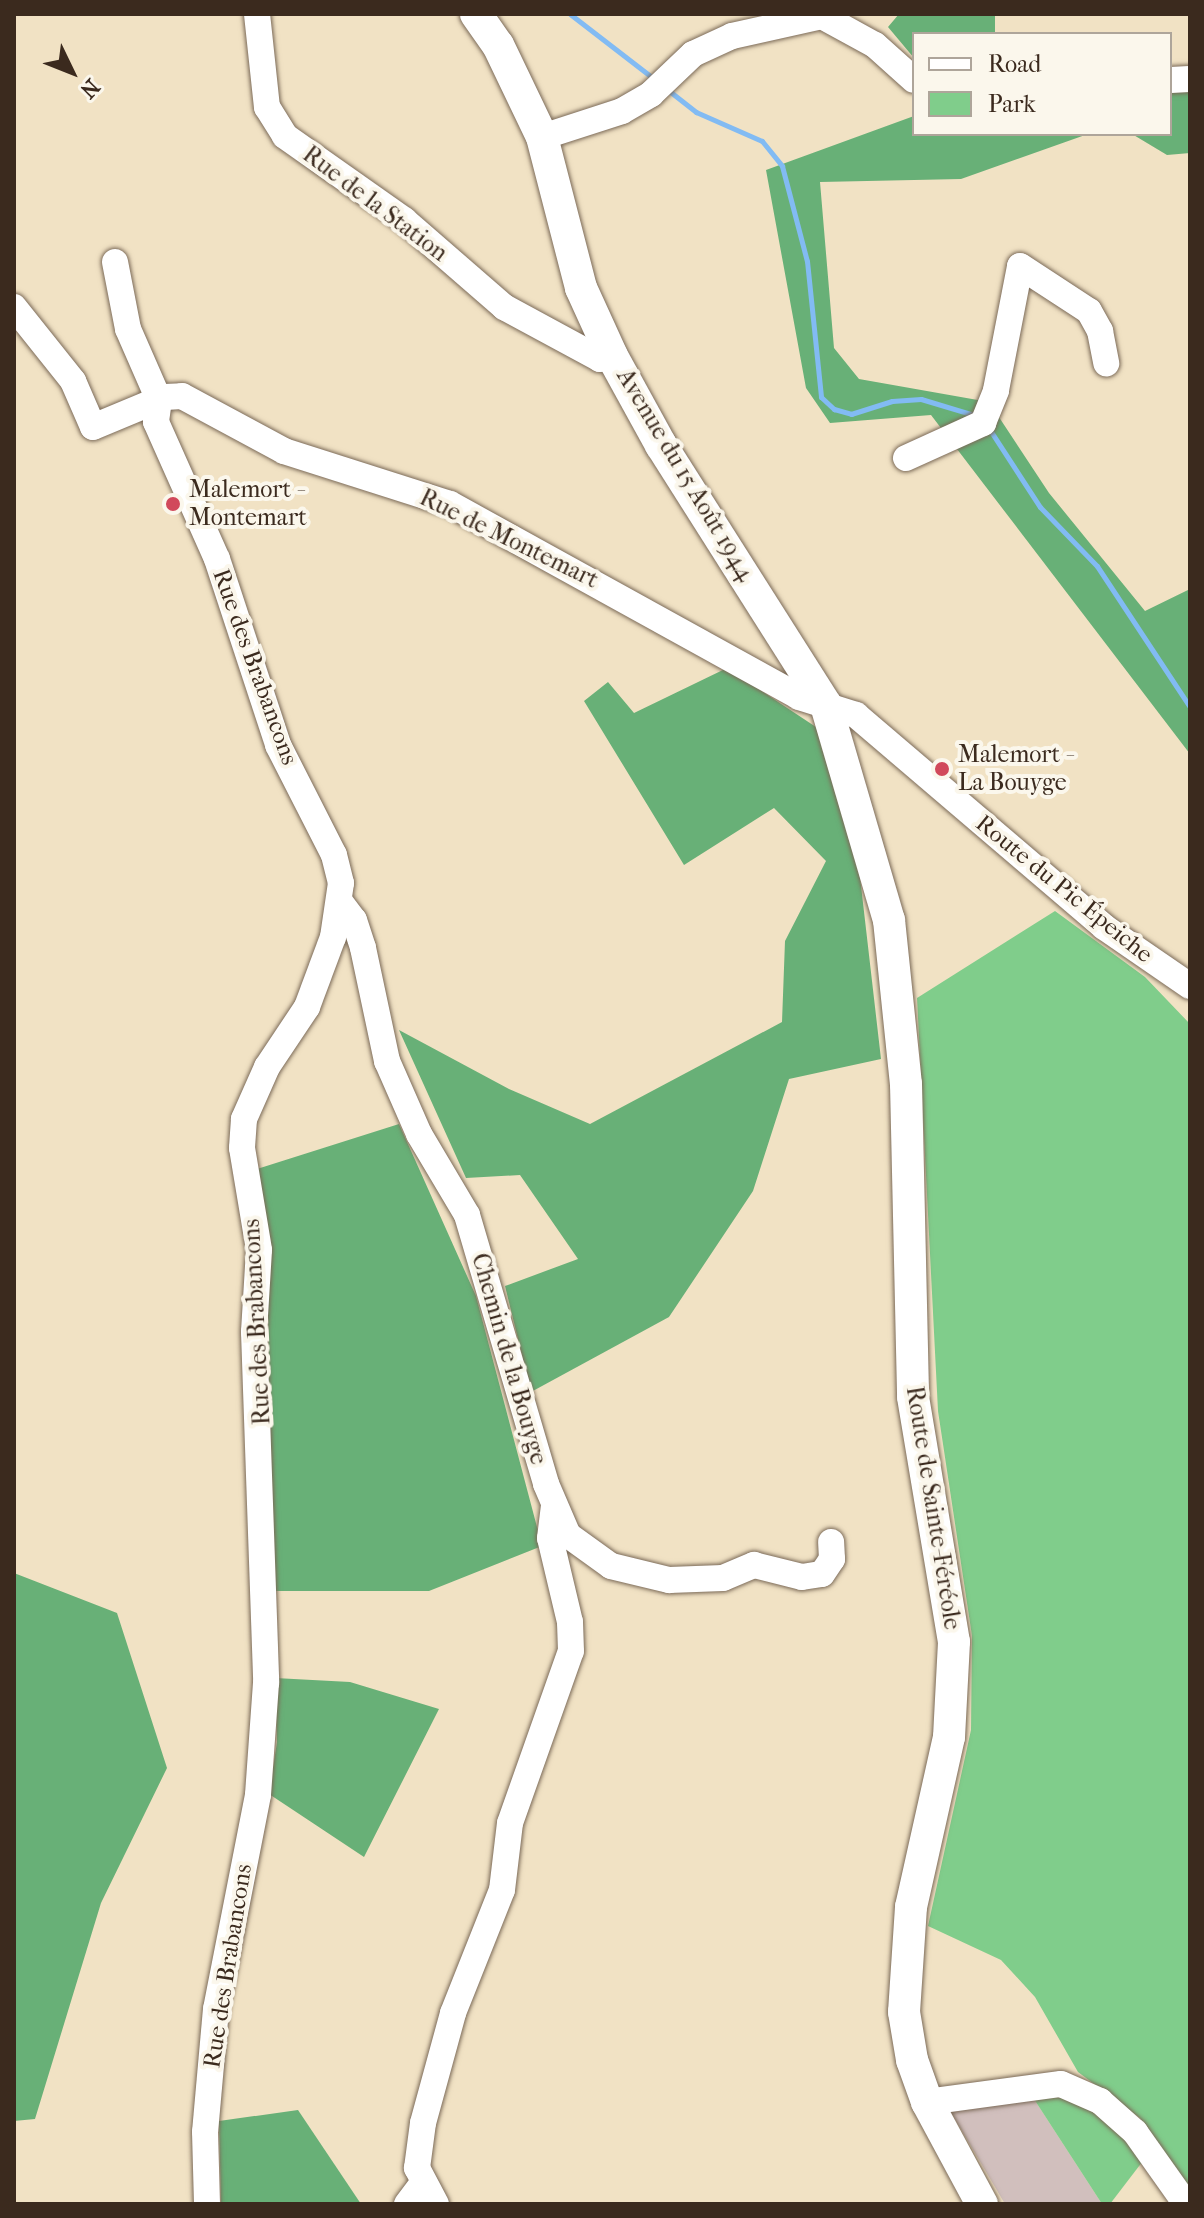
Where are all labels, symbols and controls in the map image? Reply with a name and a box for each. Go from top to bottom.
north arrow [32,32,112,112]
legend [912,32,1172,136]
text: Road [988,50,1041,78]
text: N [74,73,105,103]
text: Park [988,90,1036,118]
street label: Rue de la Station [297,140,453,268]
street label: Avenue du 15 Août 1944 [610,364,760,586]
place label: Malemort - Montemart [189,476,307,532]
street label: Rue de Montemart [415,483,603,595]
marker: Malemort - Montemart [164,495,182,513]
street label: Rue des Brabancons [206,565,304,769]
place label: Malemort - La Bouyge [958,741,1072,797]
marker: Malemort - La Bouyge [933,760,951,778]
street label: Route du Pic Épeiche [970,809,1158,969]
street label: Rue des Brabancons [237,1218,277,1426]
street label: Chemin de la Bouyge [465,1250,553,1468]
street label: Route de Sainte-Féréole [900,1384,966,1632]
street label: Rue des Brabancons [198,1862,258,2070]

